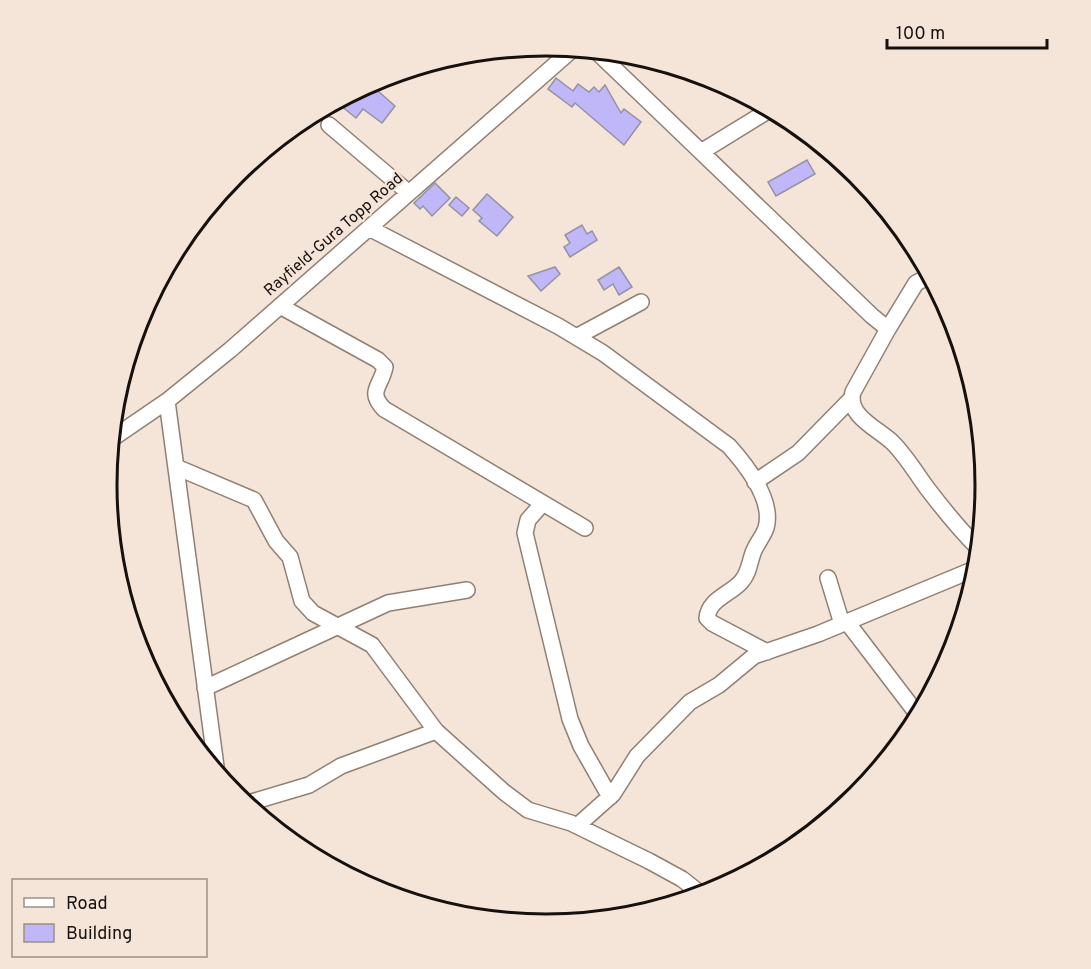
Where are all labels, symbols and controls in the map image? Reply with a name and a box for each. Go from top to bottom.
scale bar [887,12,1048,50]
text: 100 m [896,23,945,46]
street label: Rayfield-Gura Topp Road [260,169,408,301]
legend [12,879,207,957]
text: Road [66,893,108,916]
text: Building [66,923,132,946]

